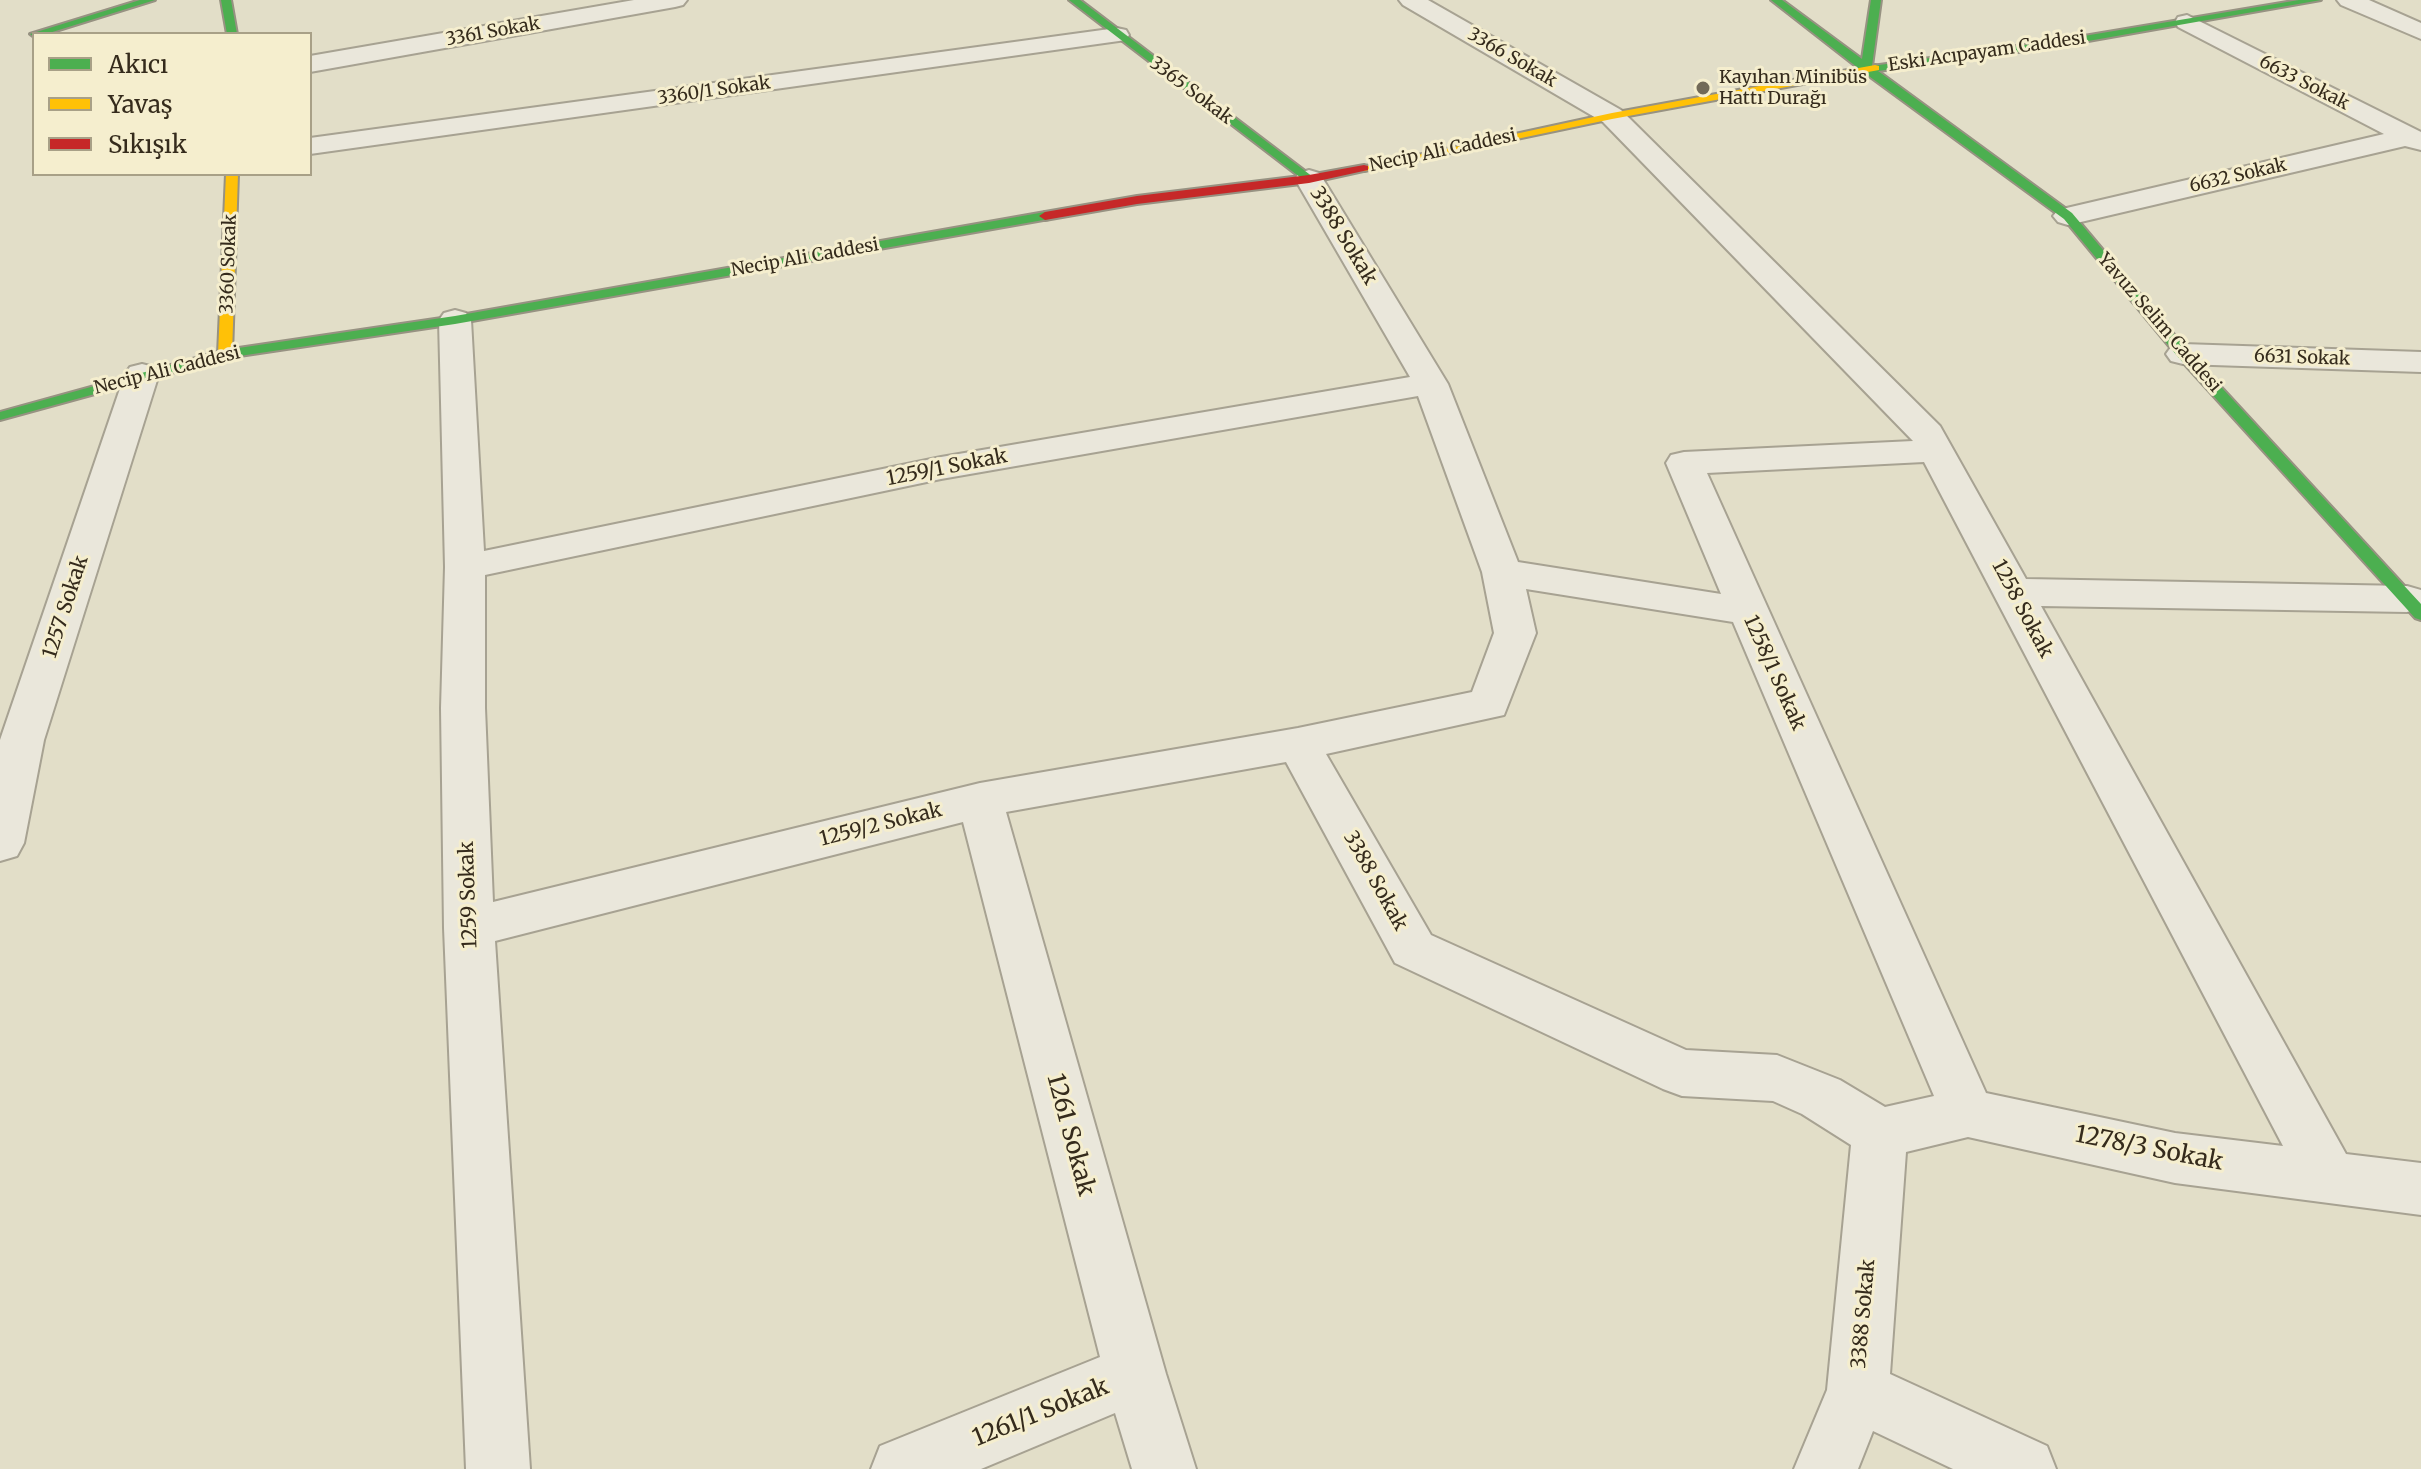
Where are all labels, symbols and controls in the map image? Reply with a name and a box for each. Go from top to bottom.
street label: 3361 Sokak [444,13,542,51]
street label: 3366 Sokak [1464,24,1560,92]
street label: Eski Acıpayam Caddesi [1887,27,2087,77]
legend [32,32,312,176]
text: Akıcı [108,49,168,80]
street label: 6633 Sokak [2255,51,2353,115]
street label: 3365 Sokak [1145,53,1237,129]
place label: Kayıhan Minibüs Hattı Durağı [1719,67,1867,110]
street label: 3360/1 Sokak [656,72,772,110]
marker: Kayıhan Minibüs Hattı Durağı [1694,79,1712,97]
text: Yavaş [108,89,173,120]
street label: Necip Ali Caddesi [1368,125,1518,177]
text: Sıkışık [108,129,187,160]
street label: 6632 Sokak [2187,154,2289,198]
street label: 3388 Sokak [1304,183,1382,289]
street label: 3360 Sokak [216,214,242,314]
street label: Necip Ali Caddesi [729,234,881,282]
street label: Yavuz Selim Caddesi [2093,249,2225,397]
street label: Necip Ali Caddesi [92,342,242,400]
street label: 6631 Sokak [2254,346,2350,370]
street label: 1259/1 Sokak [885,445,1009,491]
street label: 1257 Sokak [38,553,94,661]
street label: 1258 Sokak [1986,556,2058,662]
street label: 1258/1 Sokak [1738,612,1810,734]
street label: 1259/2 Sokak [817,798,945,852]
street label: 3388 Sokak [1338,827,1412,935]
street label: 1259 Sokak [455,841,483,949]
street label: 1261 Sokak [1040,1071,1100,1199]
street label: 1278/3 Sokak [2073,1121,2225,1177]
street label: 3388 Sokak [1847,1258,1881,1370]
street label: 1261/1 Sokak [969,1373,1113,1453]

